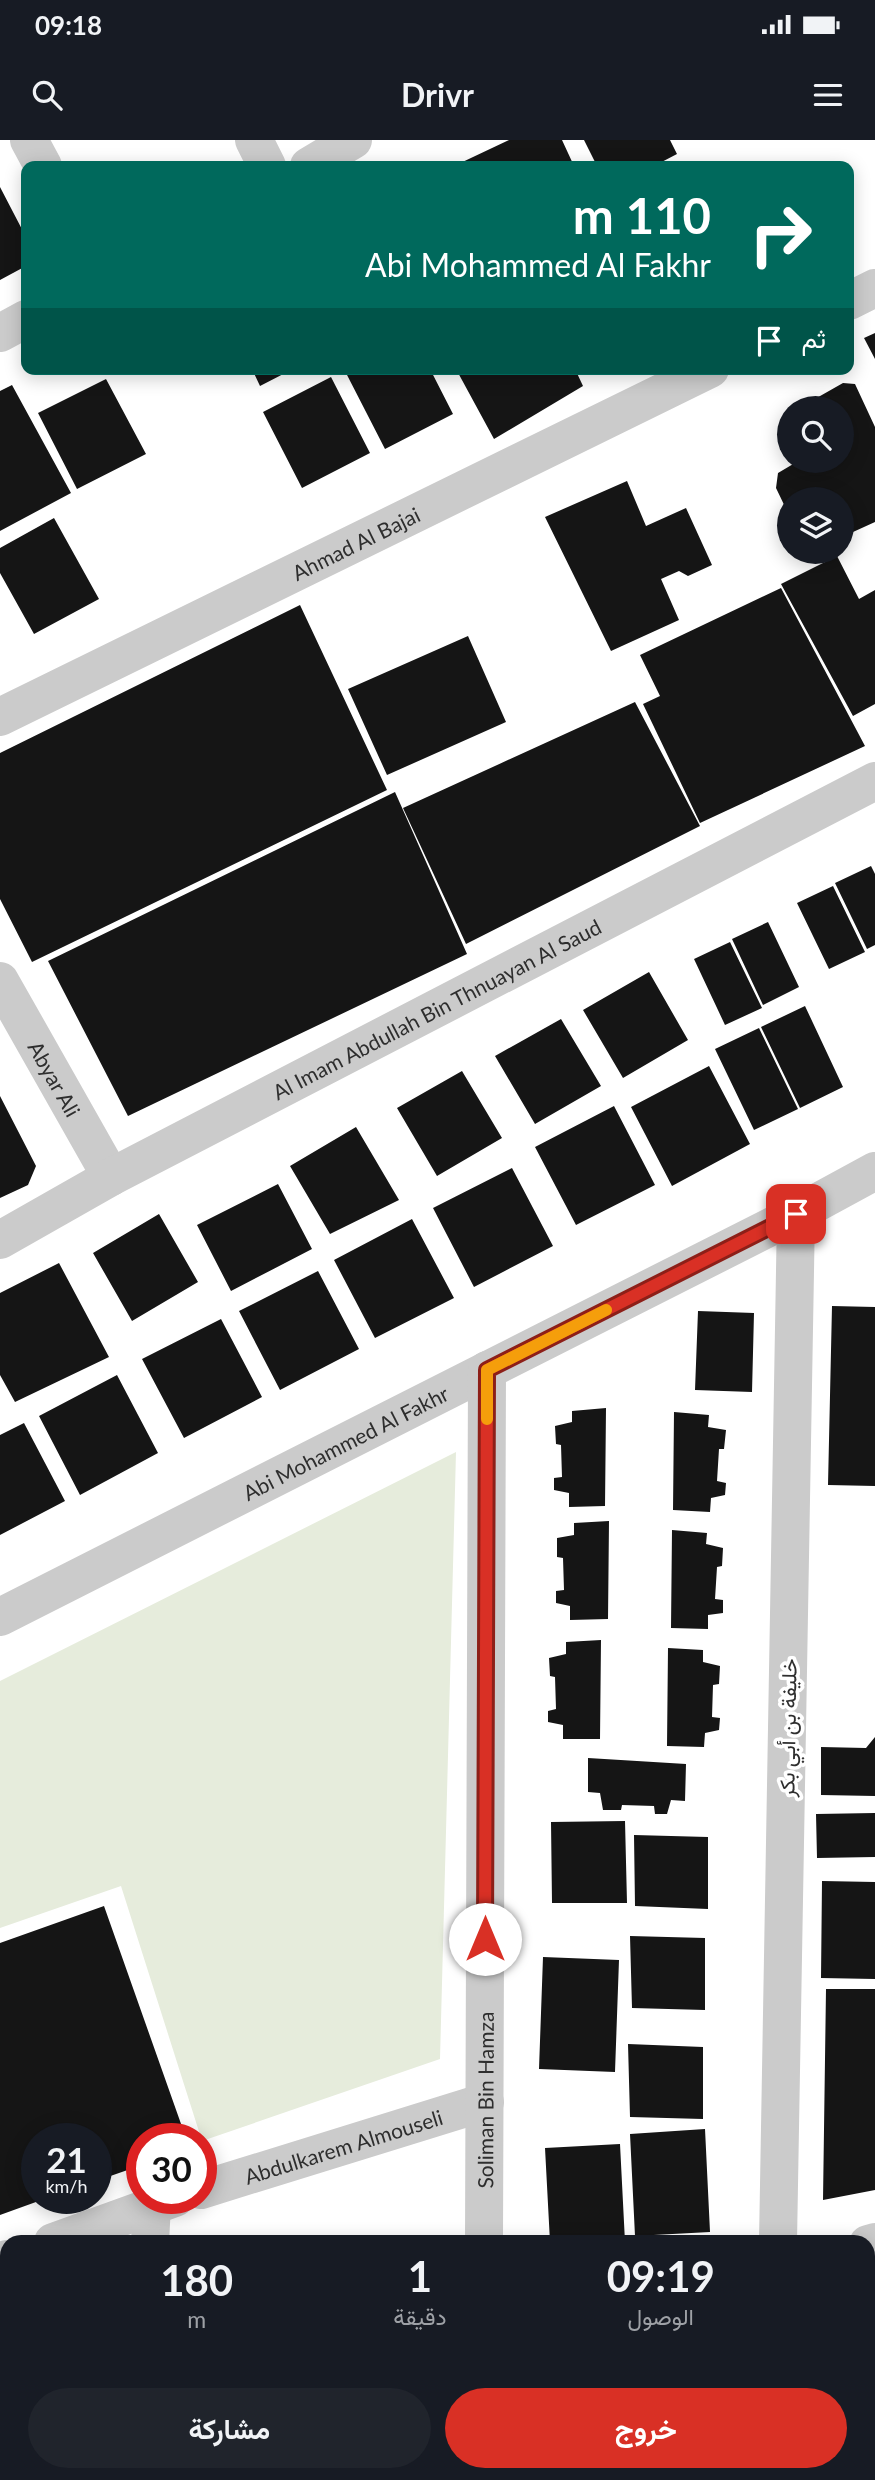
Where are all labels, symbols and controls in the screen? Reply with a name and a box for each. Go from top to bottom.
text: 09:18 [35,9,102,41]
text: Drivr [401,75,474,114]
icon: search [28,76,66,114]
icon: menu [809,76,847,114]
text: 110 m [573,186,711,244]
icon: right [735,189,826,280]
text: Abi Mohammed Al Fakhr [365,245,711,284]
icon: arrive [750,322,788,360]
text: ثم [802,322,826,354]
map controls [777,396,854,564]
button: search [777,396,854,473]
button: layers [777,487,854,564]
street label: Ahmad Al Bajai [288,501,423,585]
street label: Al Imam Abdullah Bin Thnuayan Al Saud [268,913,605,1104]
street label: Abyar Ali [24,1036,86,1121]
pin [766,1184,826,1244]
icon: arrive [777,1195,815,1233]
street label: Abi Mohammed Al Fakhr [238,1380,453,1505]
street label: خليفة بن أبي بكر [773,1658,807,1799]
position arrow [448,1902,522,1976]
street label: Soliman Bin Hamza [472,2011,497,2189]
street label: Abdulkarem Almouseli [241,2103,445,2188]
speed limit sign: 30 [126,2123,217,2214]
text: 21 [46,2138,87,2180]
text: km/h [45,2175,88,2197]
text: 1 [408,2251,432,2301]
text: 09:19 [607,2251,715,2301]
text: 180 [160,2255,233,2305]
text: دقيقة [393,2302,447,2330]
text: الوصول [628,2302,694,2330]
text: m [187,2305,206,2333]
button: مشاركة [28,2388,431,2468]
button: خروج [445,2388,847,2468]

